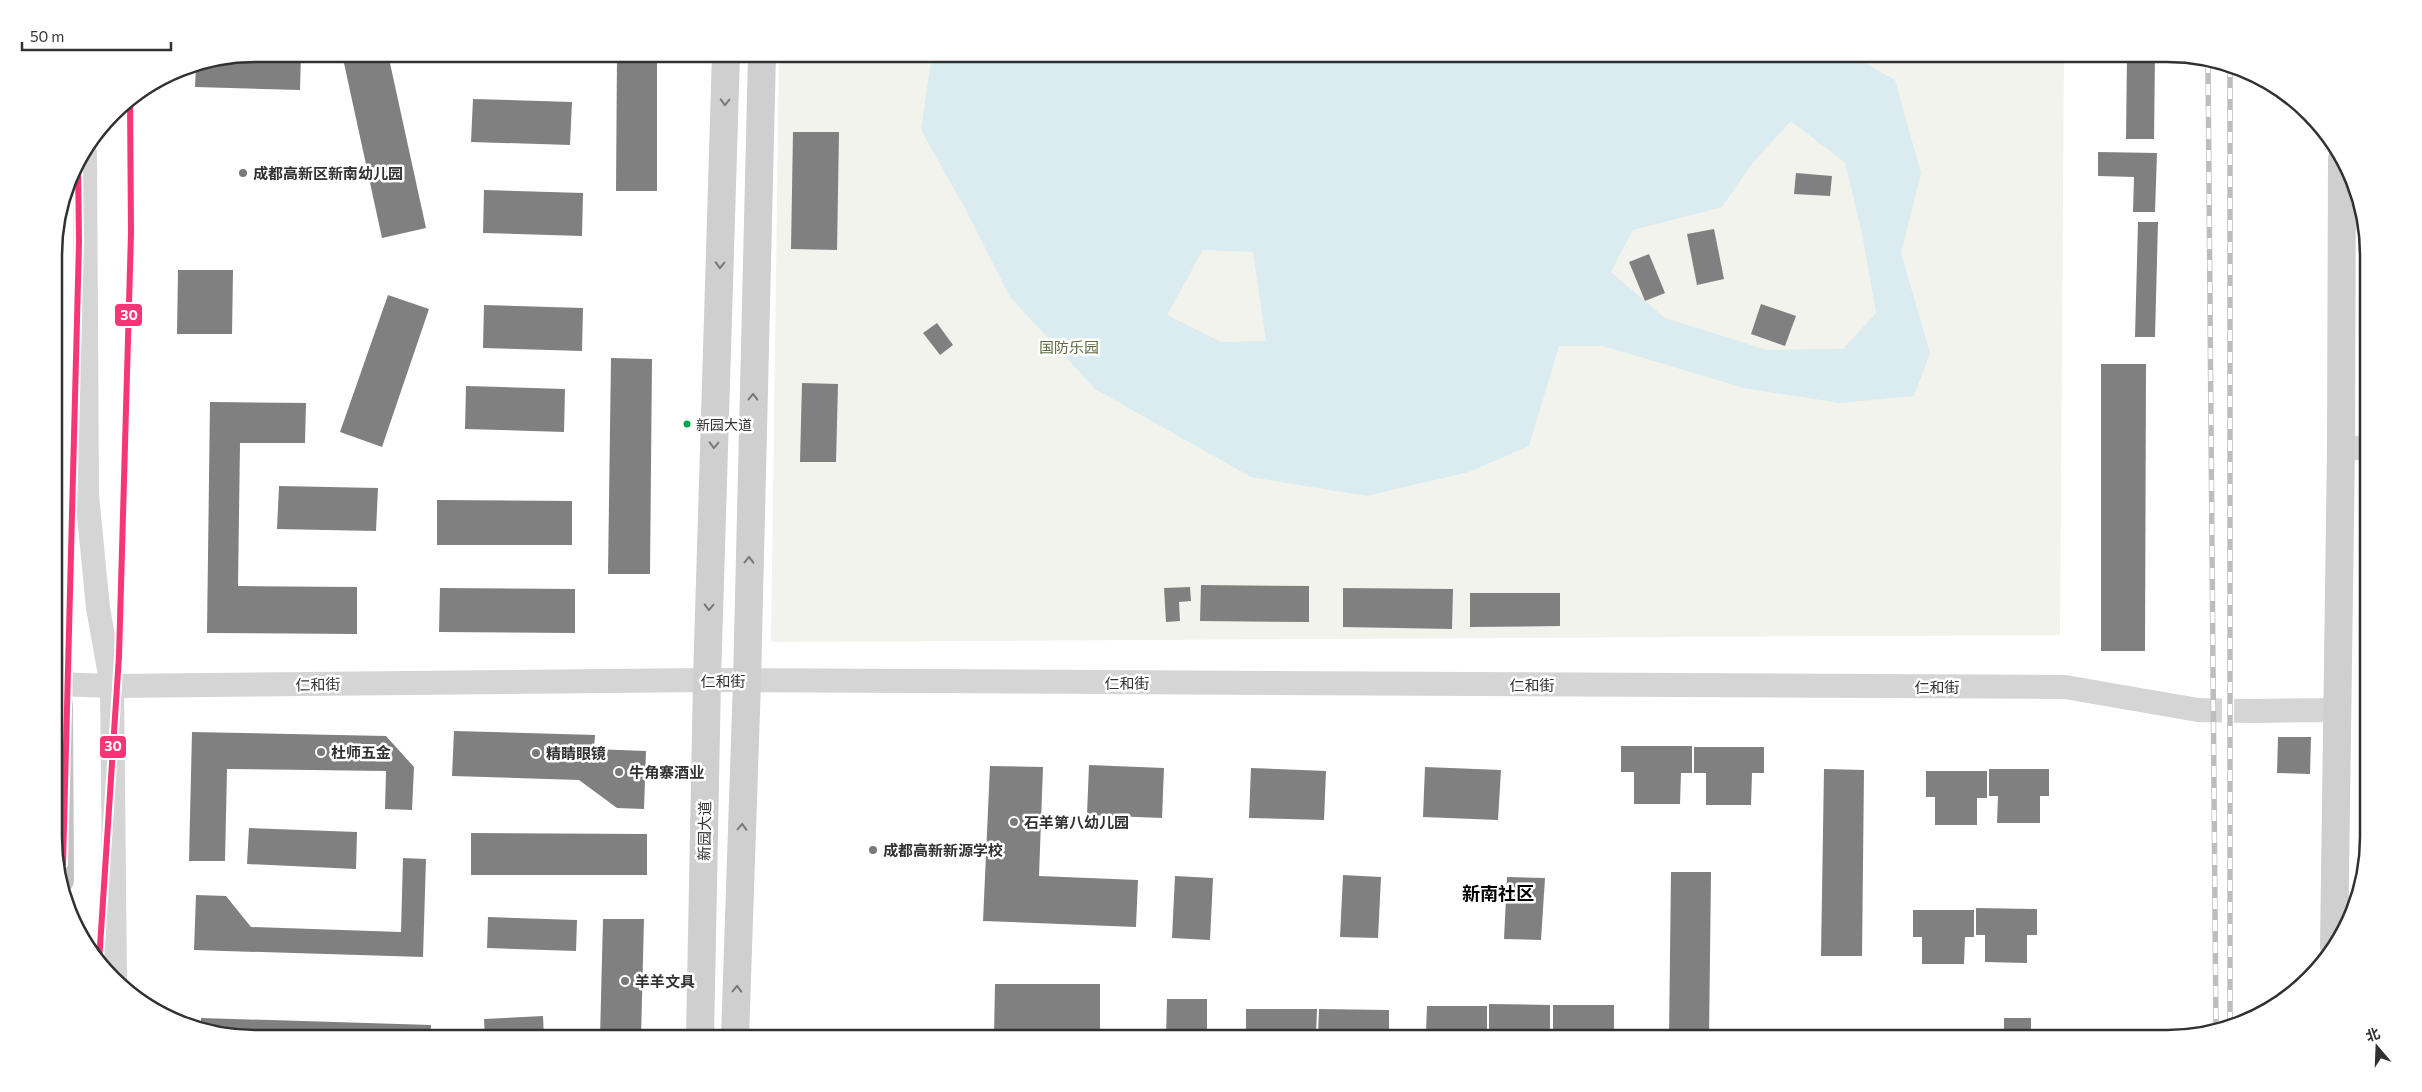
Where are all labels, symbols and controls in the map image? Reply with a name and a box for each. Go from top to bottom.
scale bar [22,20,171,52]
text: 50 m [30,27,64,45]
one-way arrow [719,99,730,107]
place label: 成都高新区新南幼儿园 [253,164,403,182]
marker: 成都高新区新南幼儿园 [237,167,249,179]
one-way arrow [714,261,725,269]
line badge: 30 [114,303,143,327]
text: 30 [120,306,138,323]
park label: 国防乐园 [1039,338,1099,356]
one-way arrow [748,393,759,401]
place label: 新园大道 [696,416,752,433]
marker: 新园大道 [682,419,692,429]
one-way arrow [709,441,720,449]
one-way arrow [744,555,755,563]
one-way arrow [704,604,715,612]
street label: 仁和街 [700,672,746,690]
street label: 仁和街 [1104,674,1150,692]
street label: 仁和街 [295,675,341,693]
street label: 仁和街 [1509,676,1555,694]
street label: 仁和街 [1914,678,1960,696]
line badge: 30 [99,735,127,759]
text: 30 [104,737,122,754]
place label: 杜师五金 [331,743,391,761]
place label: 精睛眼镜 [546,744,606,762]
marker: 杜师五金 [315,746,327,758]
marker: 精睛眼镜 [530,747,542,759]
place label: 牛角寨酒业 [629,763,704,781]
marker: 牛角寨酒业 [613,766,625,778]
street label: 新园大道 [694,801,714,861]
place label: 石羊第八幼儿园 [1024,813,1129,831]
marker: 石羊第八幼儿园 [1008,816,1020,828]
one-way arrow [737,823,747,830]
place label: 成都高新新源学校 [883,841,1003,859]
marker: 成都高新新源学校 [867,844,879,856]
district label: 新南社区 [1462,882,1534,904]
place label: 羊羊文具 [635,972,695,990]
marker: 羊羊文具 [619,975,631,987]
one-way arrow [732,985,742,993]
north arrow [2352,1022,2402,1072]
text: 北 [2363,1024,2382,1045]

